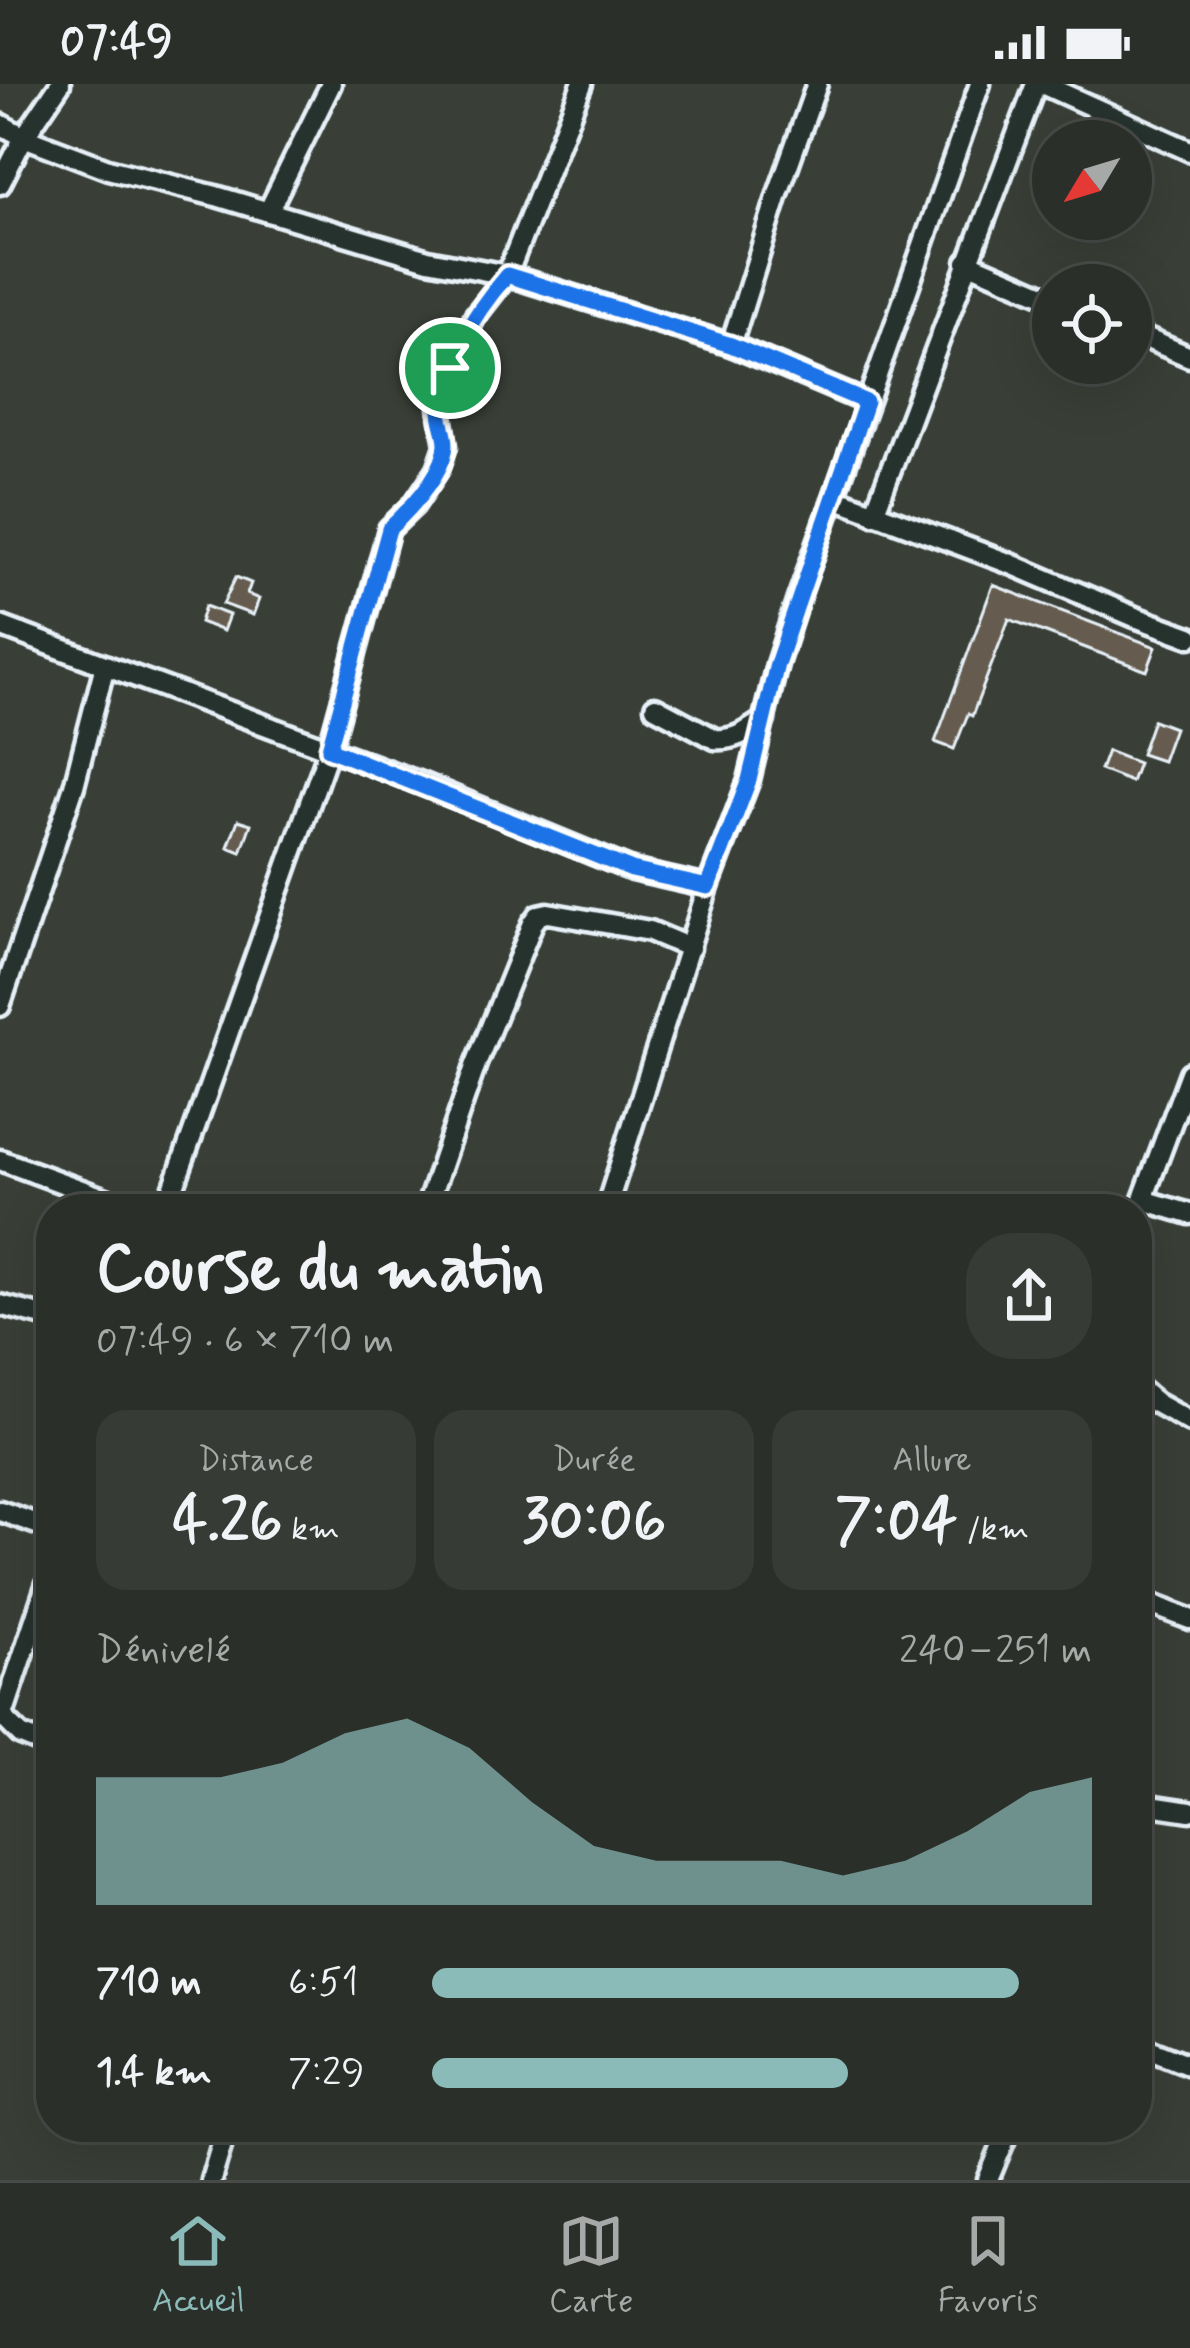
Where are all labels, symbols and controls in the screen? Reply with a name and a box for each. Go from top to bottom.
text: 07:49 [60,13,173,72]
north arrow [1032,120,1152,240]
map controls [1032,120,1152,384]
button: locate [1032,264,1152,384]
pin [399,317,501,419]
icon: arrive [417,335,483,401]
text: Course du matin [96,1228,545,1314]
button: share [966,1233,1092,1359]
text: 07:49 · 6 × 710 m [96,1316,394,1367]
text: Distance [198,1439,314,1483]
text: Durée [552,1439,636,1483]
text: Allure [892,1439,972,1483]
text: 4.26 [172,1483,282,1562]
text: 30:06 [522,1483,666,1562]
text: 7:04 [835,1483,957,1562]
text: km [282,1508,340,1552]
text: /km [957,1508,1029,1552]
text: Dénivelé [96,1626,230,1677]
text: 240–251 m [899,1626,1092,1677]
text: 710 m [96,1958,201,2009]
text: 6:51 [288,1958,359,2009]
text: 1.4 km [96,2048,212,2099]
text: 7:29 [288,2048,364,2099]
tab: Accueil [152,2208,245,2324]
tab: Carte [549,2208,634,2324]
tab: Favoris [938,2208,1038,2324]

